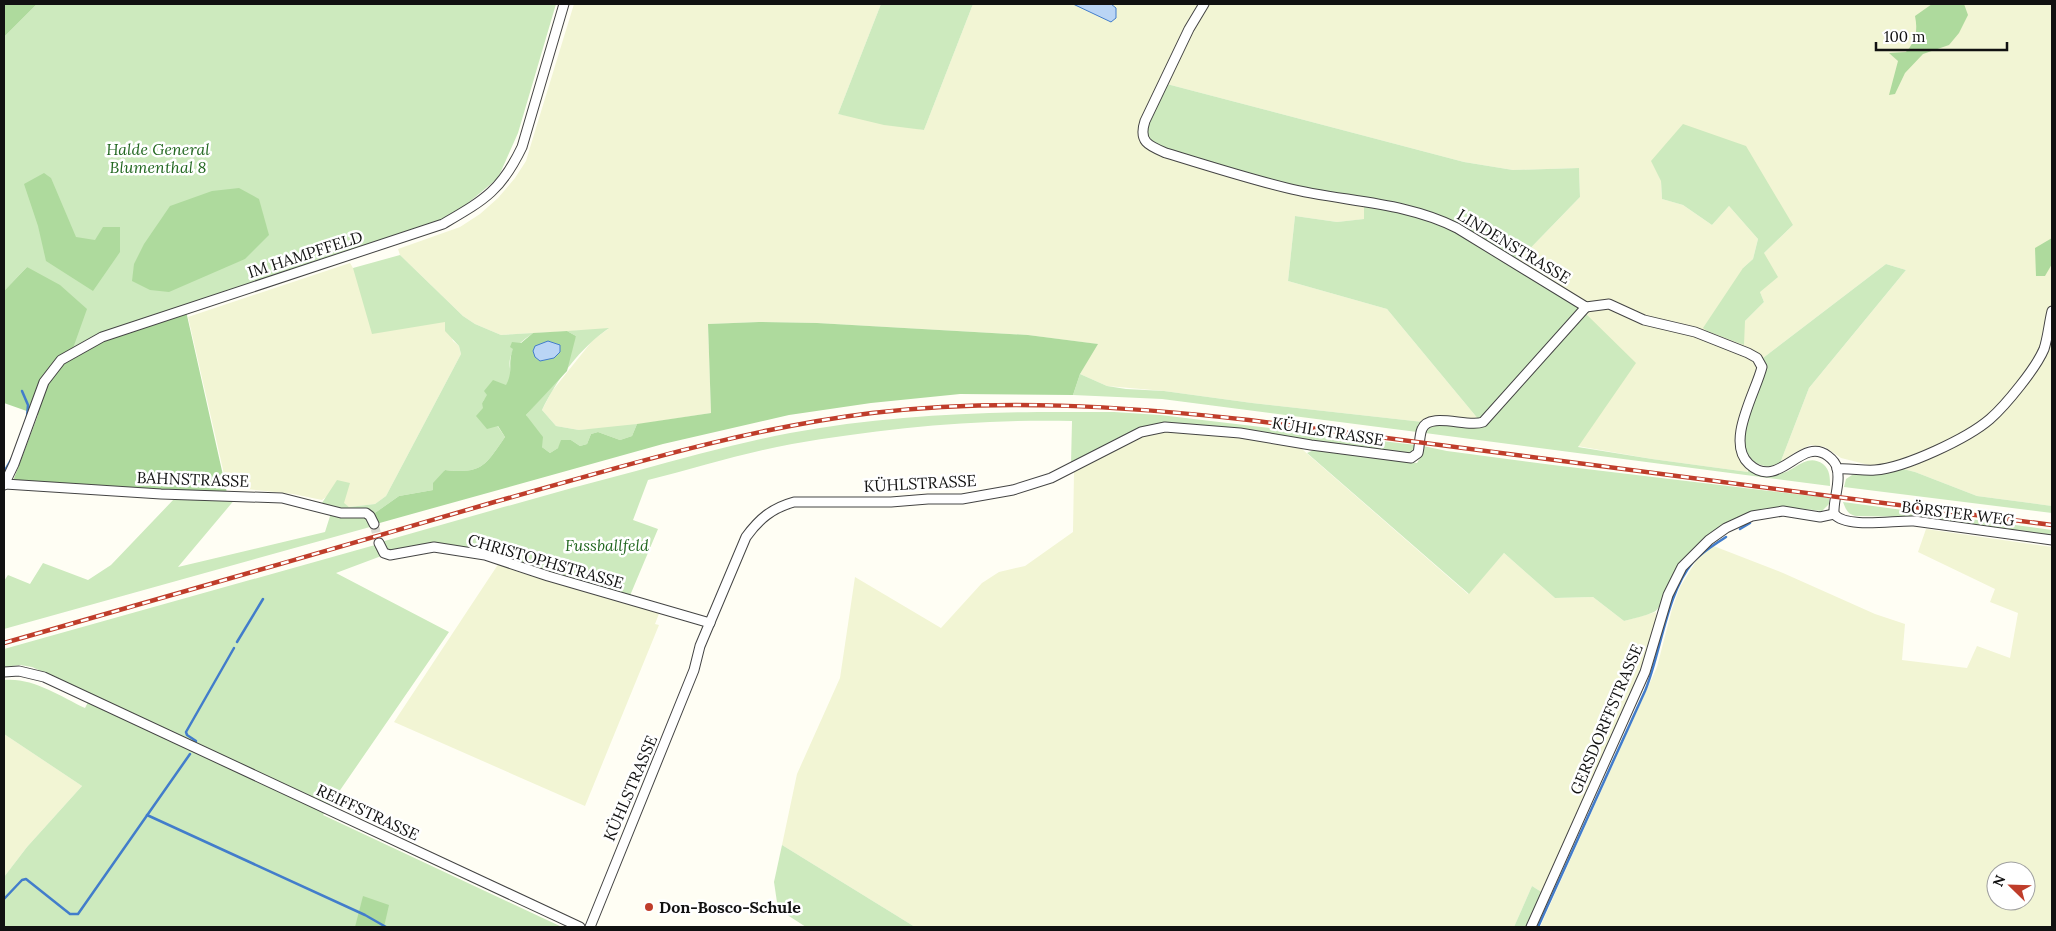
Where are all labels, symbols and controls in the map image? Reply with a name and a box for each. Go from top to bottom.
scale bar [1876,20,2007,52]
text: 100 m [1884,27,1925,46]
park label: Halde General Blumenthal 8 [106,139,210,177]
street label: LINDENSTRASSE [1454,204,1574,288]
street label: IM HAMPFFELD [245,226,365,282]
street label: KÜHLSTRASSE [1271,412,1385,450]
street label: BAHNSTRASSE [136,467,250,491]
street label: KÜHLSTRASSE [863,470,977,496]
street label: BÖRSTER WEG [1900,496,2016,530]
street label: CHRISTOPHSTRASSE [466,529,626,593]
park label: Fussballfeld [565,535,649,555]
street label: GERSDORFFSTRASSE [1565,641,1647,797]
street label: KÜHLSTRASSE [599,732,661,844]
street label: REIFFSTRASSE [313,779,423,845]
north arrow [1986,861,2036,911]
text: N [1989,872,2010,889]
place label: Don-Bosco-Schule [659,897,801,917]
marker: Don-Bosco-Schule [643,901,655,913]

